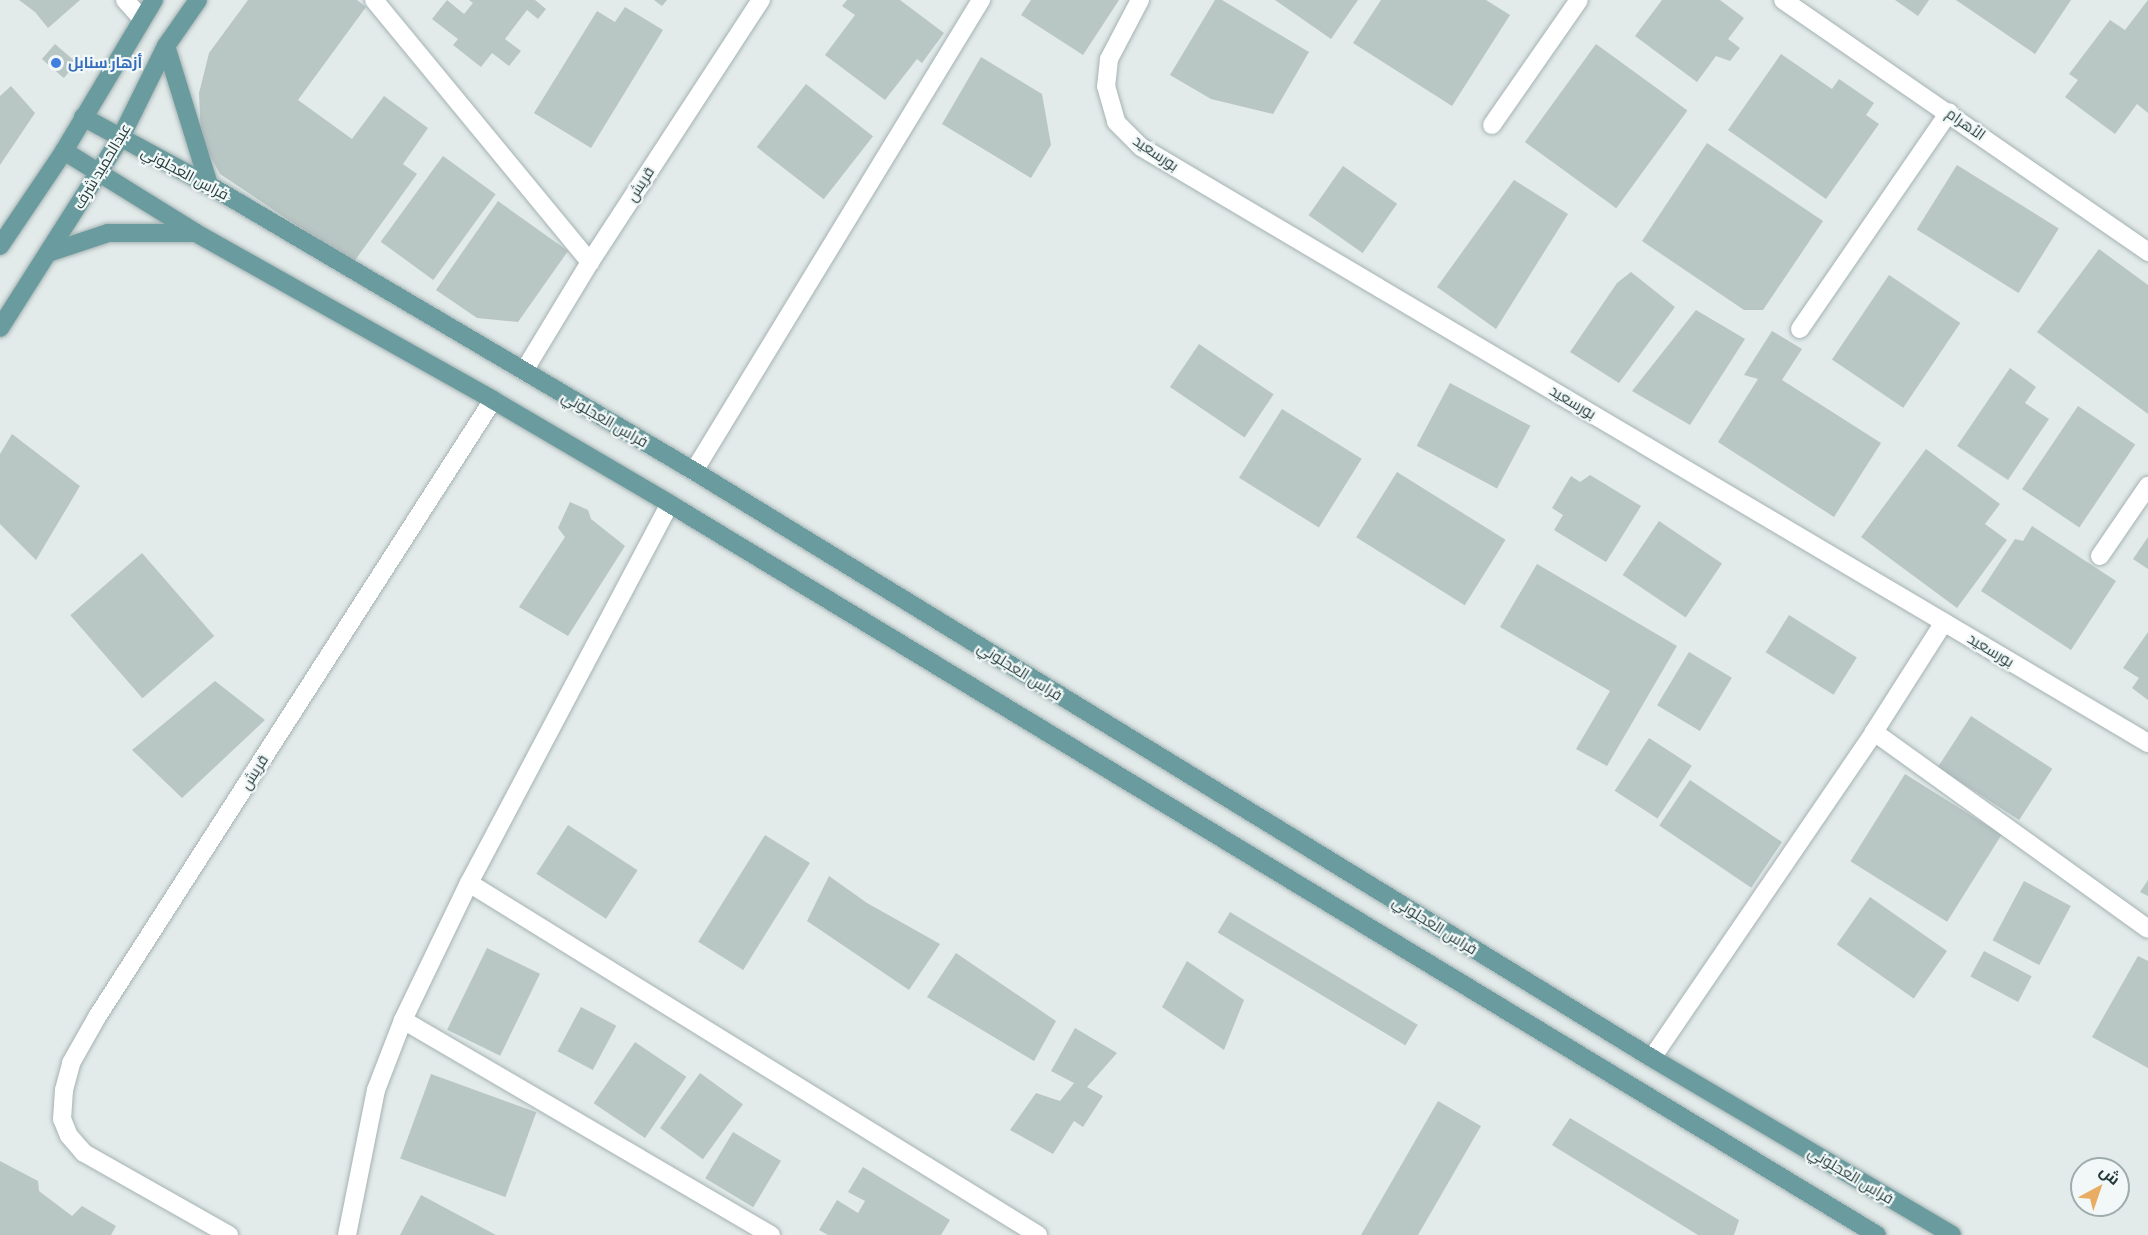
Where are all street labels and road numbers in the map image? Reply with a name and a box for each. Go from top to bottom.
street label: الأهرام [1943,104,1989,144]
street label: عبدالحميد شرف [69,120,135,212]
street label: بورسعيد [1130,131,1182,175]
street label: فراس العجلوني [138,142,232,204]
street label: قريش [622,163,658,205]
street label: بورسعيد [1547,381,1599,423]
street label: فراس العجلوني [559,387,651,451]
street label: بورسعيد [1965,629,2017,671]
street label: فراس العجلوني [974,638,1066,704]
street label: قريش [236,751,272,793]
street label: فراس العجلوني [1389,892,1481,958]
street label: فراس العجلوني [1805,1142,1897,1208]

